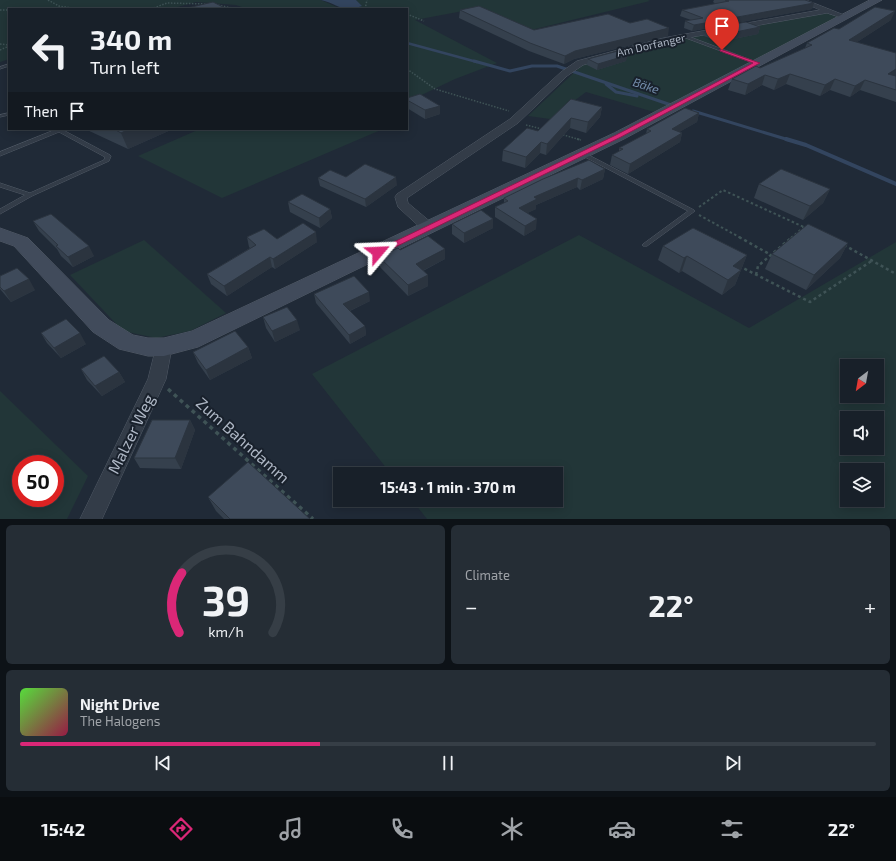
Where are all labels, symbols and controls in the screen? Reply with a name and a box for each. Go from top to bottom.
pin [705,9,739,50]
icon: arrive [711,15,733,37]
text: 340 m [90,22,172,56]
icon: left [24,24,76,76]
street label: Am Dorfanger [615,30,687,59]
text: Turn left [90,56,160,78]
water label: Bäke [631,74,662,96]
icon: arrive [66,100,88,122]
text: Then [24,102,58,120]
position arrow [357,231,399,273]
north arrow [840,359,884,403]
map controls [840,359,884,507]
street label: Malzer Weg [103,391,158,477]
street label: Zum Bahndamm [193,393,294,487]
button: sound [840,411,884,455]
speed limit sign: 50 [12,455,64,507]
button: layers [840,463,884,507]
text: 15:43 · 1 min · 370 m [380,478,516,496]
text: Climate [465,567,510,583]
text: 39 [201,573,250,623]
text: 22° [648,587,693,623]
text: − [465,593,478,619]
text: + [864,593,876,619]
text: km/h [208,622,243,639]
text: Night Drive [80,695,160,713]
text: The Halogens [80,713,160,729]
icon: previous [152,752,174,774]
icon: pause [437,752,459,774]
icon: next [722,752,744,774]
icon: directions [167,815,195,843]
icon: music [277,815,305,843]
icon: phone [388,815,416,843]
icon: climate [498,815,526,843]
icon: car [608,815,636,843]
icon: filters [718,815,746,843]
text: 15:42 [41,818,85,840]
text: 22° [828,818,855,840]

